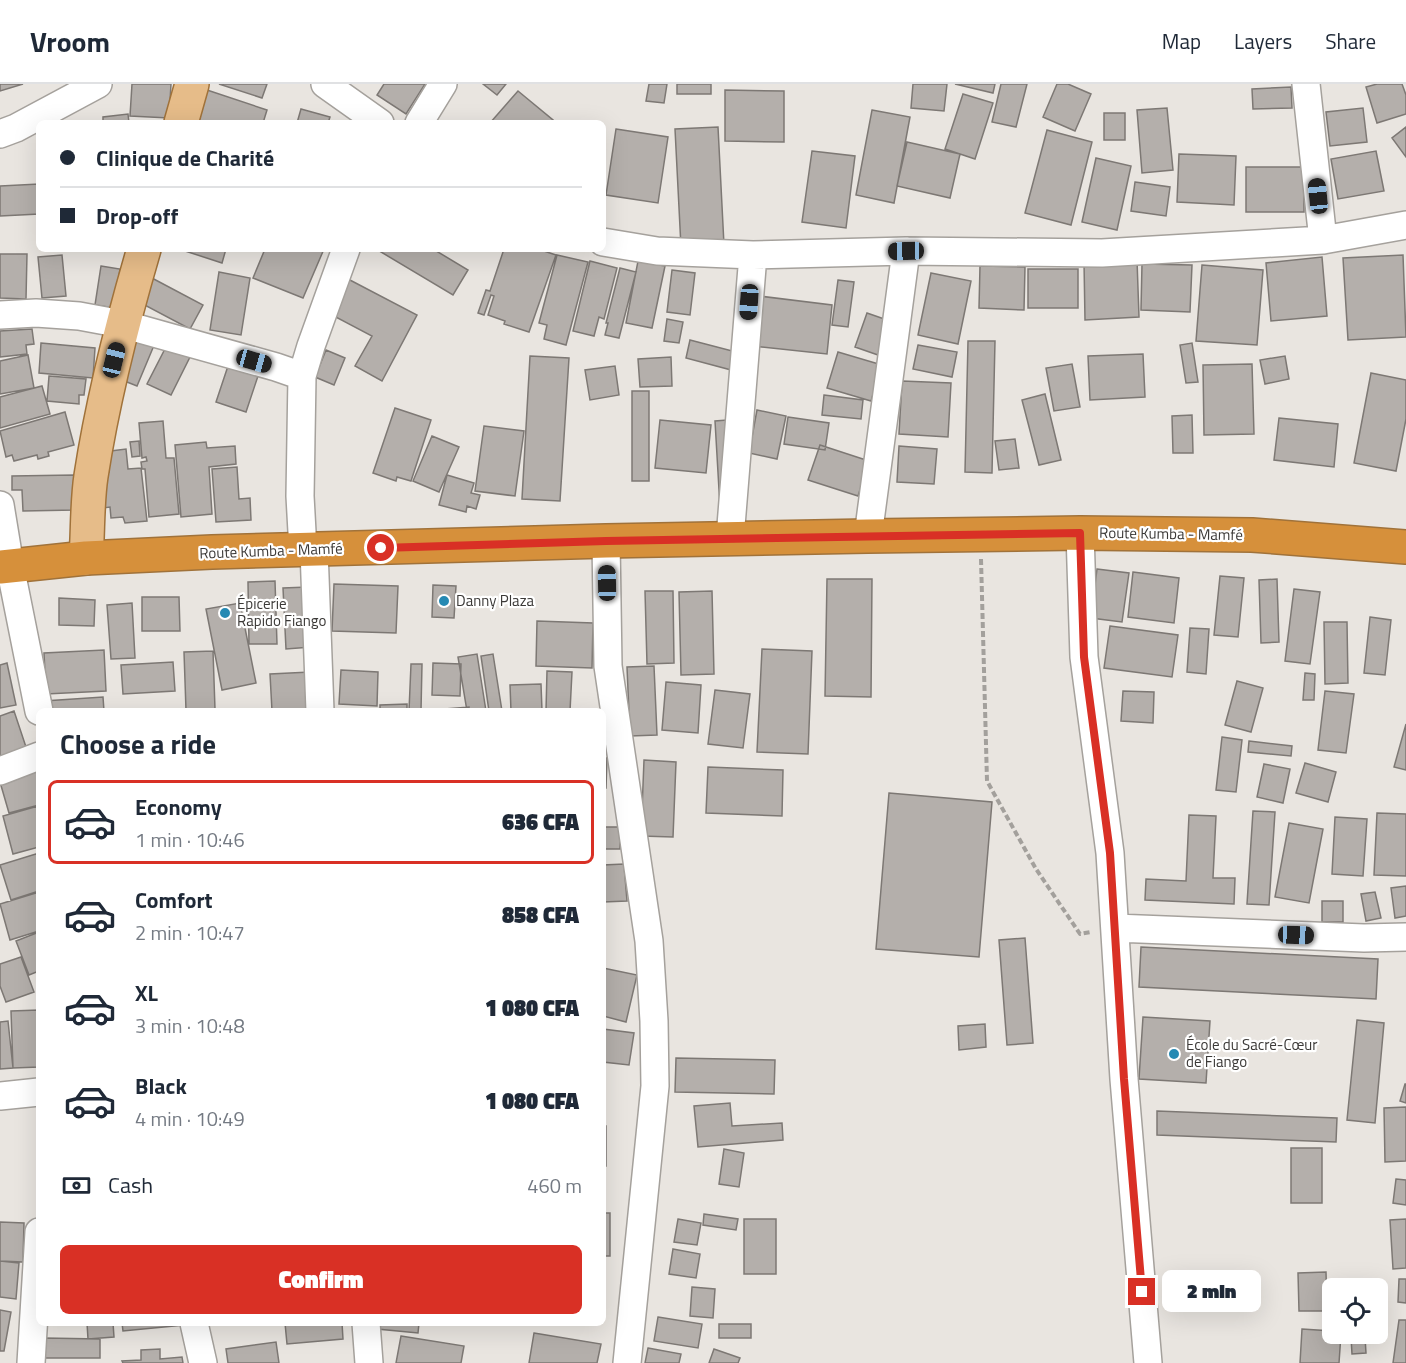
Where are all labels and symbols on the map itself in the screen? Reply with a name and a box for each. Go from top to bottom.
car [1307,177,1329,215]
car [888,242,924,260]
car [739,283,759,321]
car [101,340,127,380]
car [234,347,274,375]
street label: Route Kumba - Mamfé [1099,521,1243,546]
route start [367,534,394,561]
street label: Route Kumba - Mamfé [199,537,343,564]
car [598,565,616,601]
place label: Danny Plaza [456,589,534,612]
place label: Épicerie Rapido Fiango [237,592,327,632]
marker: Danny Plaza [437,594,451,608]
marker: Épicerie Rapido Fiango [218,606,232,620]
car [1278,925,1314,945]
place label: École du Sacré-Cœur de Fiango [1186,1033,1317,1073]
marker: École du Sacré-Cœur de Fiango [1167,1047,1181,1061]
callout: 2 min [1163,1271,1262,1313]
route end [1128,1278,1155,1305]

